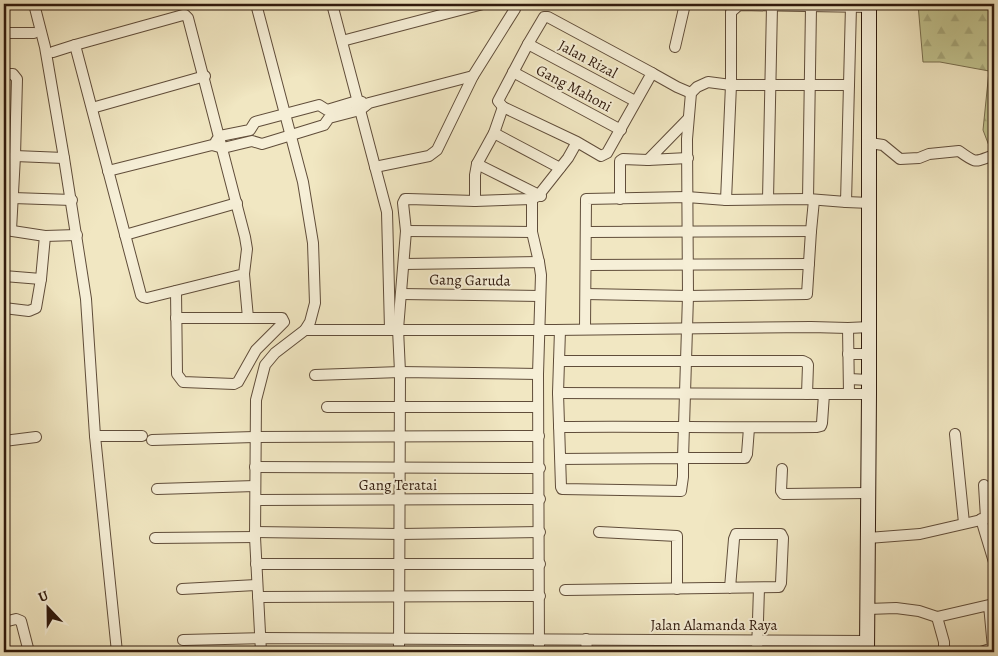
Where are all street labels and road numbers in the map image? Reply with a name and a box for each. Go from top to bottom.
street label: Jalan Rizal [555,35,621,83]
street label: Gang Mahoni [533,60,615,116]
street label: Gang Garuda [429,269,511,291]
street label: Gang Teratai [359,475,437,495]
street label: Jalan Alamanda Raya [650,615,778,635]

